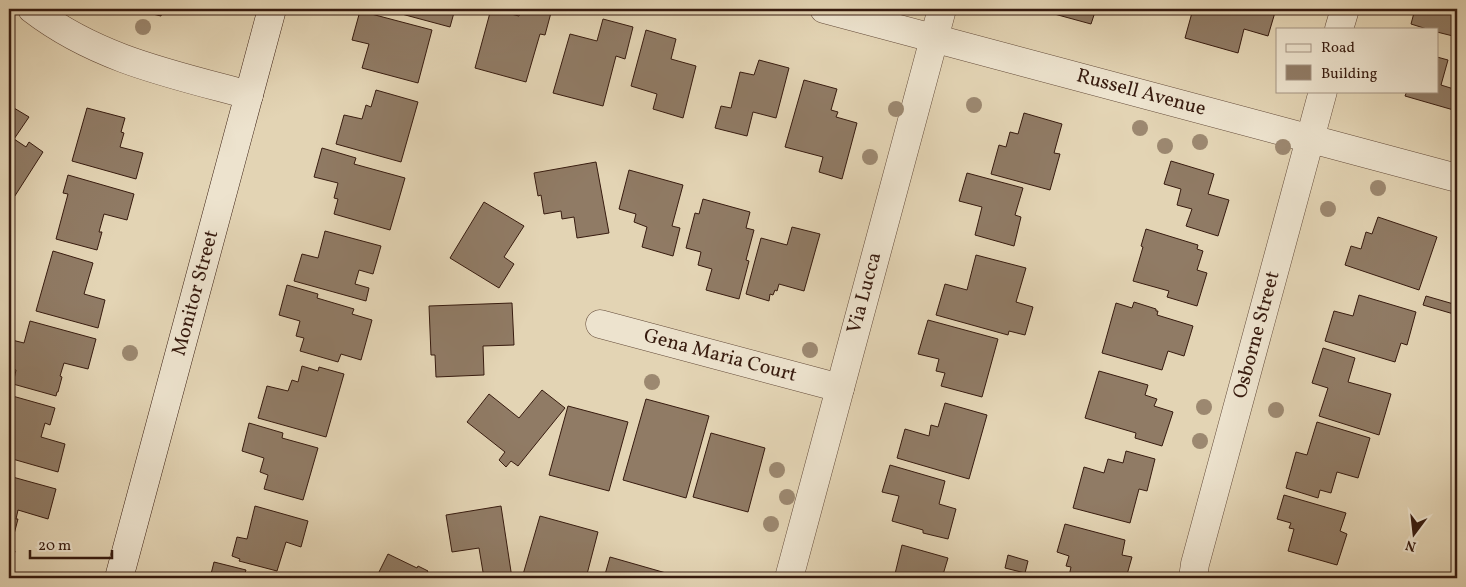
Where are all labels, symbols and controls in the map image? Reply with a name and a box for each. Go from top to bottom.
legend [1276,28,1438,92]
text: Road [1321,38,1355,59]
street label: Russell Avenue [1073,62,1209,124]
text: Building [1321,64,1378,85]
street label: Monitor Street [166,227,226,359]
street label: Via Lucca [841,249,889,337]
street label: Osborne Street [1227,268,1287,402]
street label: Gena Maria Court [640,322,800,390]
north arrow [1388,510,1438,560]
scale bar [30,527,112,559]
text: N [1404,535,1418,556]
text: 20 m [38,536,71,557]

